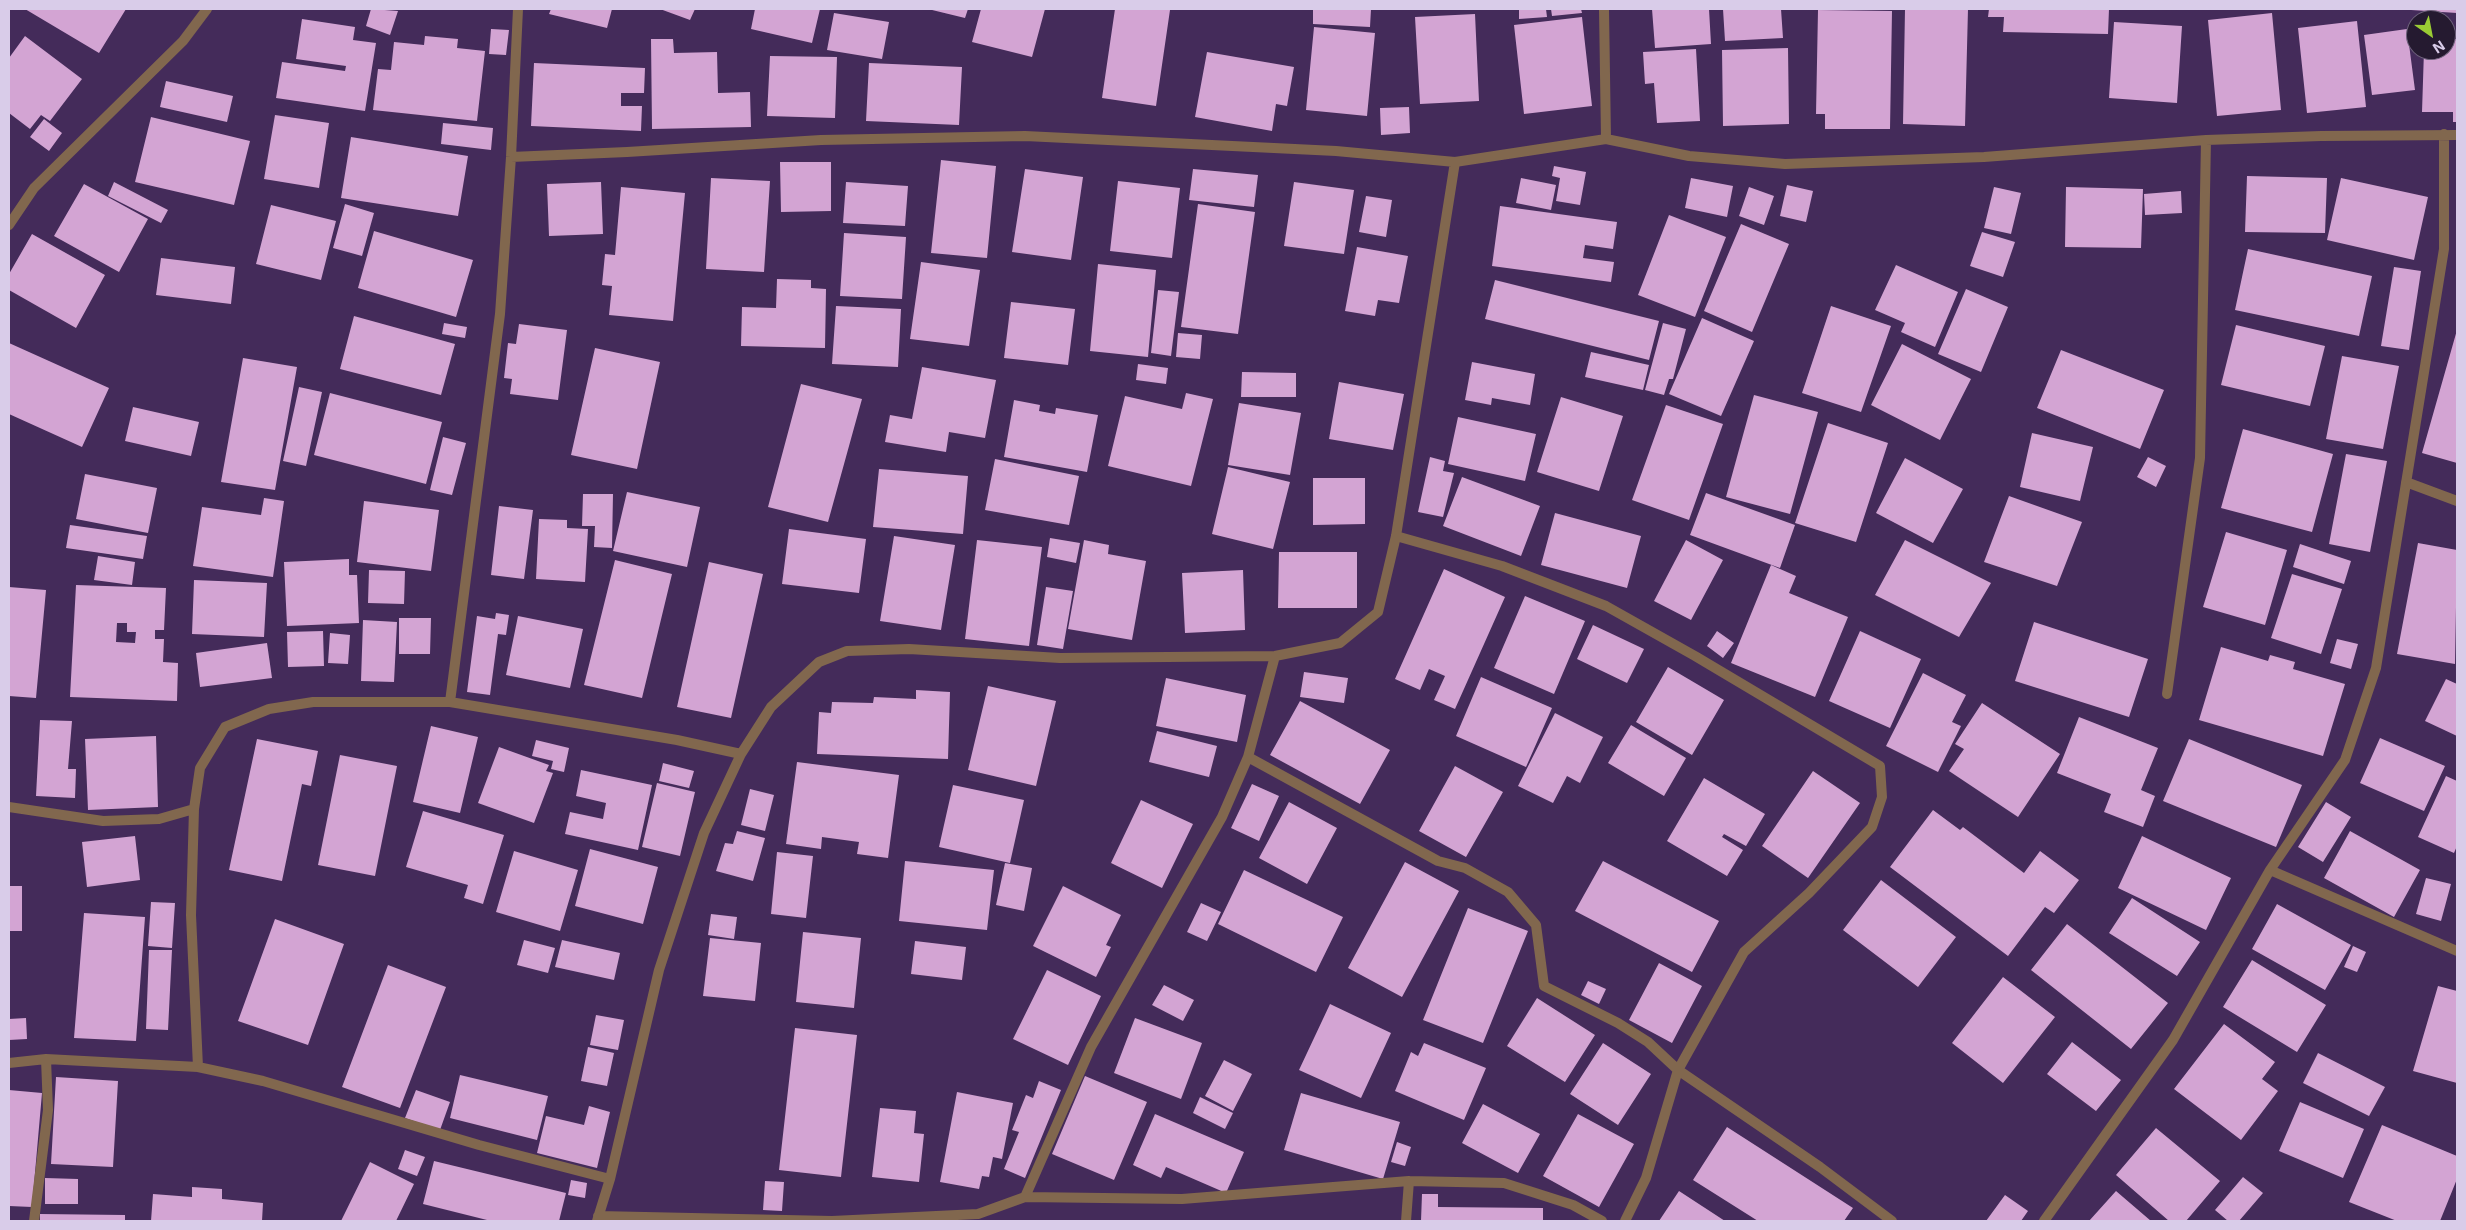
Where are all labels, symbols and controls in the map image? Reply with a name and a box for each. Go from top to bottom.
north arrow [2406,10,2456,60]
text: N [2430,37,2448,57]

